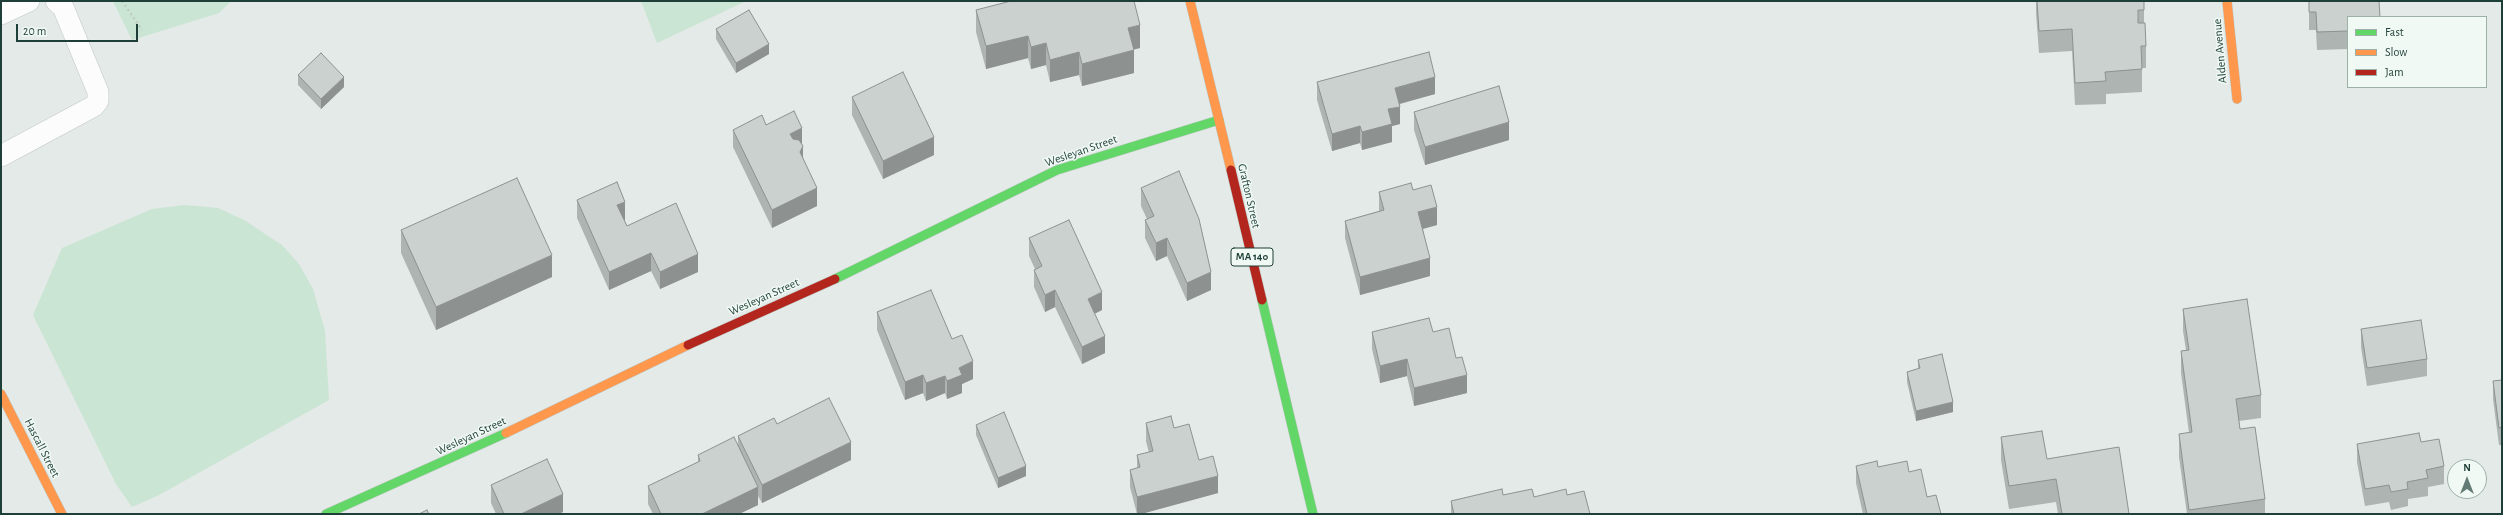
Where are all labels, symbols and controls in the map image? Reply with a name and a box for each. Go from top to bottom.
scale bar [18,16,140,42]
legend [2347,16,2487,88]
street label: Alden Avenue [2210,18,2230,84]
text: 20 m [23,25,46,37]
text: Fast [2385,26,2404,38]
text: Slow [2385,46,2407,58]
text: Jam [2385,66,2404,78]
street label: Wesleyan Street [1043,132,1119,170]
street label: Grafton Street [1235,162,1263,230]
road number: MA 140 [1231,248,1273,266]
street label: Wesleyan Street [727,275,801,319]
street label: Wesleyan Street [434,414,508,458]
street label: Hascall Street [21,416,63,480]
north arrow [2447,459,2487,499]
text: N [2463,462,2471,473]

